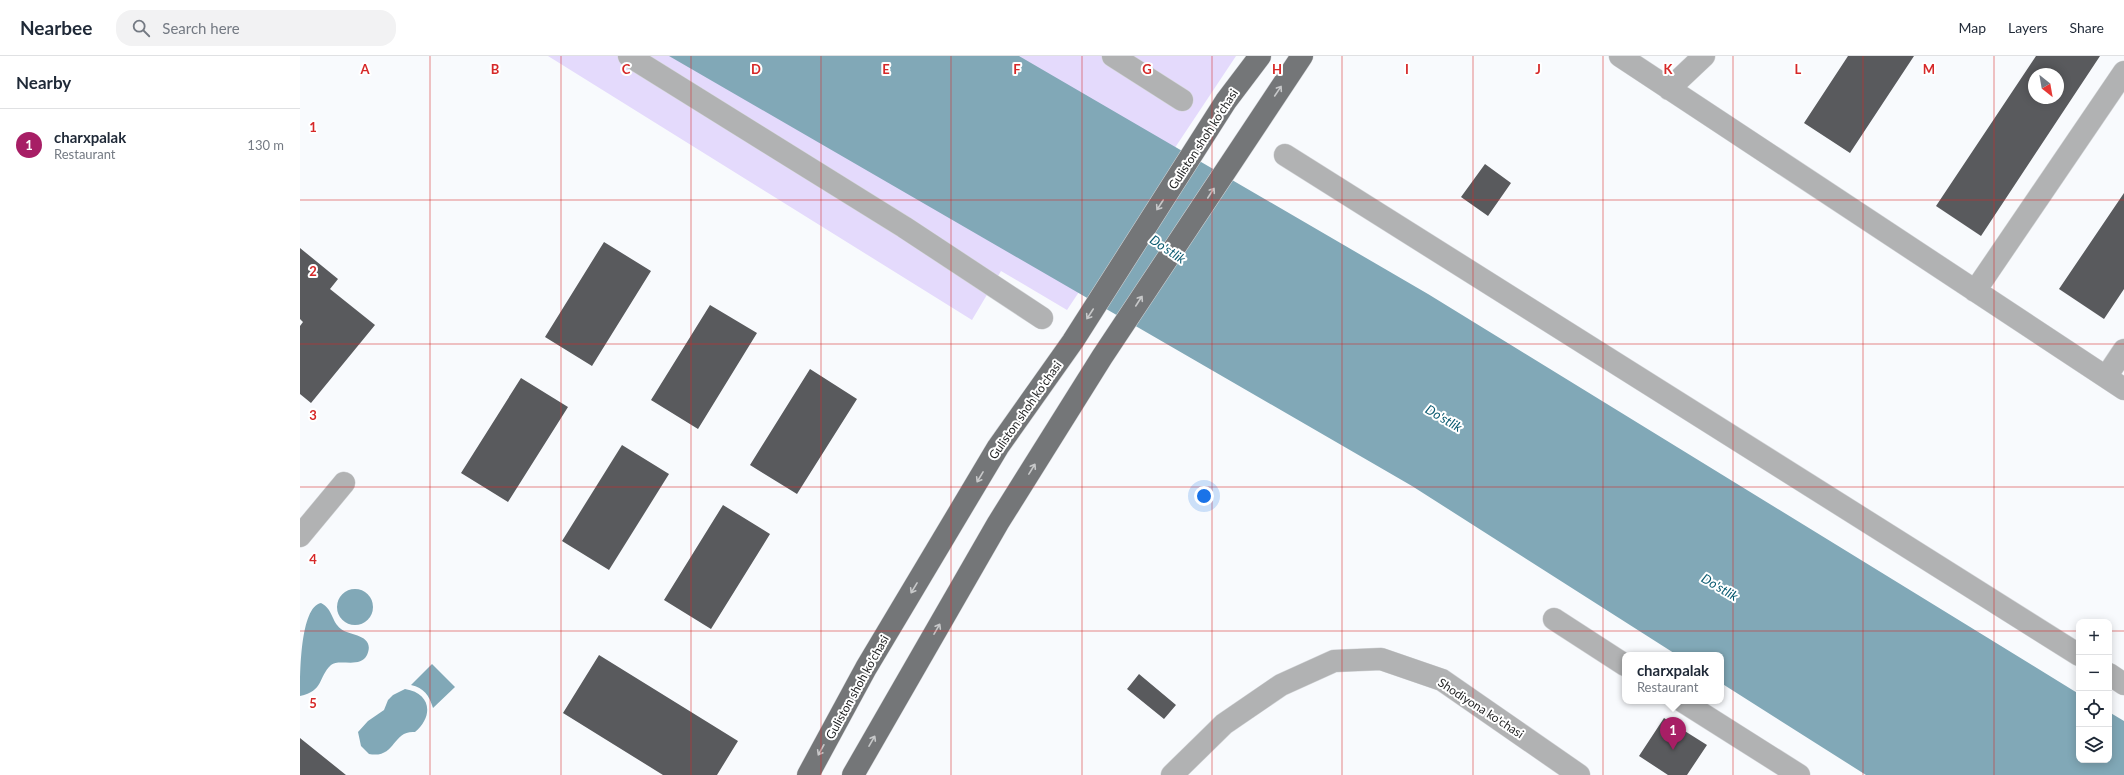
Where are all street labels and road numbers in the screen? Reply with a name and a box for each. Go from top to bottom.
street label: Guliston shoh ko'chasi [1165,86,1241,192]
street label: Guliston shoh ko'chasi [985,358,1065,462]
street label: Guliston shoh ko'chasi [822,632,892,742]
street label: Shodiyona ko'chasi [1435,675,1527,741]

